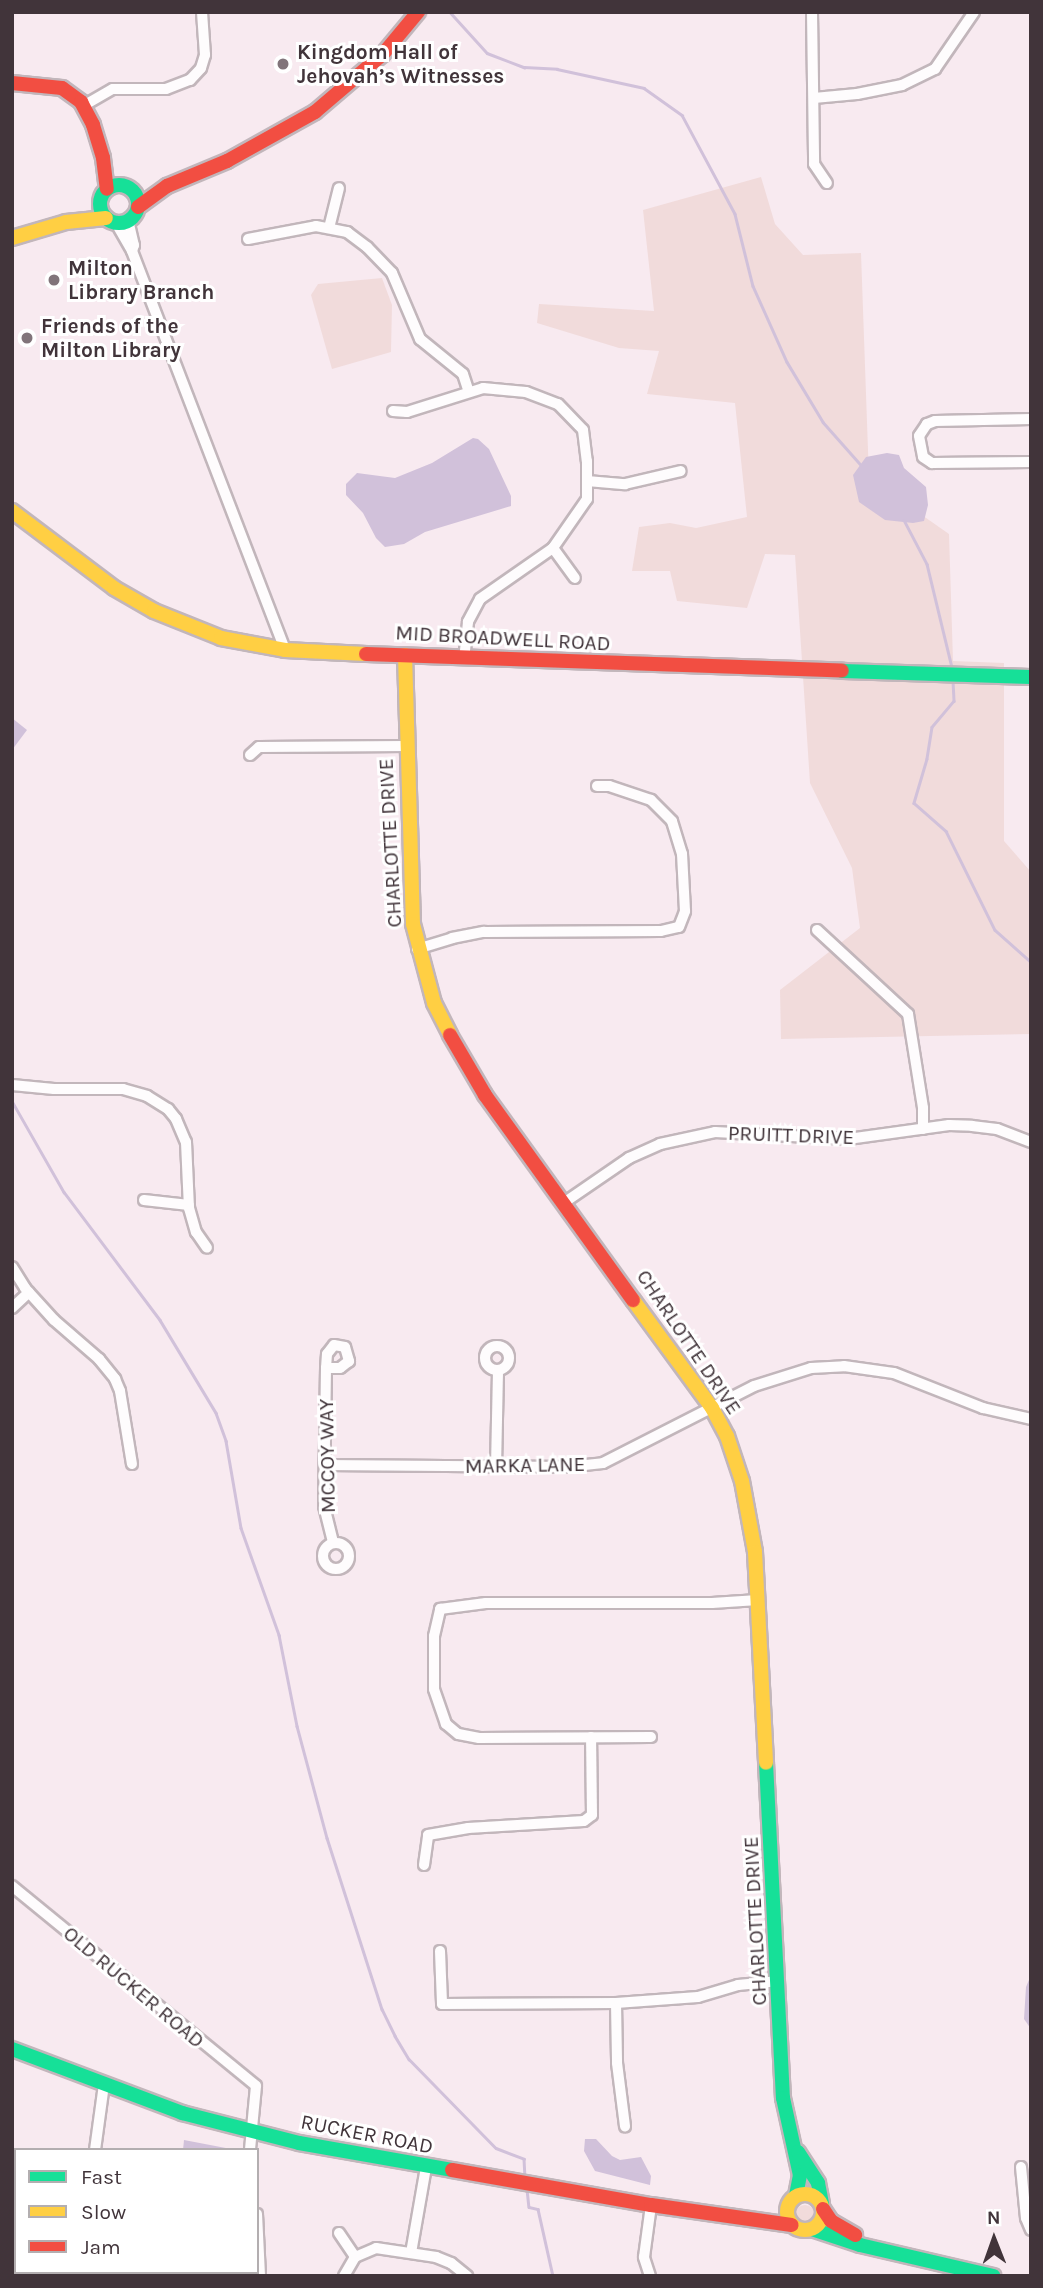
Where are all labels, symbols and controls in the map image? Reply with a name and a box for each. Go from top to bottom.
place label: Kingdom Hall of Jehovah’s Witnesses [297,39,504,89]
marker: Kingdom Hall of Jehovah’s Witnesses [275,56,291,72]
place label: Milton Library Branch [68,255,214,305]
marker: Milton Library Branch [46,272,62,288]
place label: Friends of the Milton Library [41,313,181,363]
marker: Friends of the Milton Library [19,330,35,346]
street label: MID BROADWELL ROAD [395,620,611,656]
street label: CHARLOTTE DRIVE [373,758,407,928]
street label: PRUITT DRIVE [727,1120,855,1150]
street label: CHARLOTTE DRIVE [631,1265,747,1419]
street label: MCCOY WAY [313,1399,341,1513]
street label: MARKA LANE [465,1451,585,1479]
street label: CHARLOTTE DRIVE [738,1836,772,2006]
street label: OLD RUCKER ROAD [58,1921,210,2053]
street label: RUCKER ROAD [299,2109,435,2159]
legend [14,2148,259,2274]
text: Fast [81,2165,122,2189]
text: Slow [81,2200,126,2224]
north arrow [959,2204,1029,2274]
text: N [987,2207,1001,2229]
text: Jam [81,2235,121,2259]

